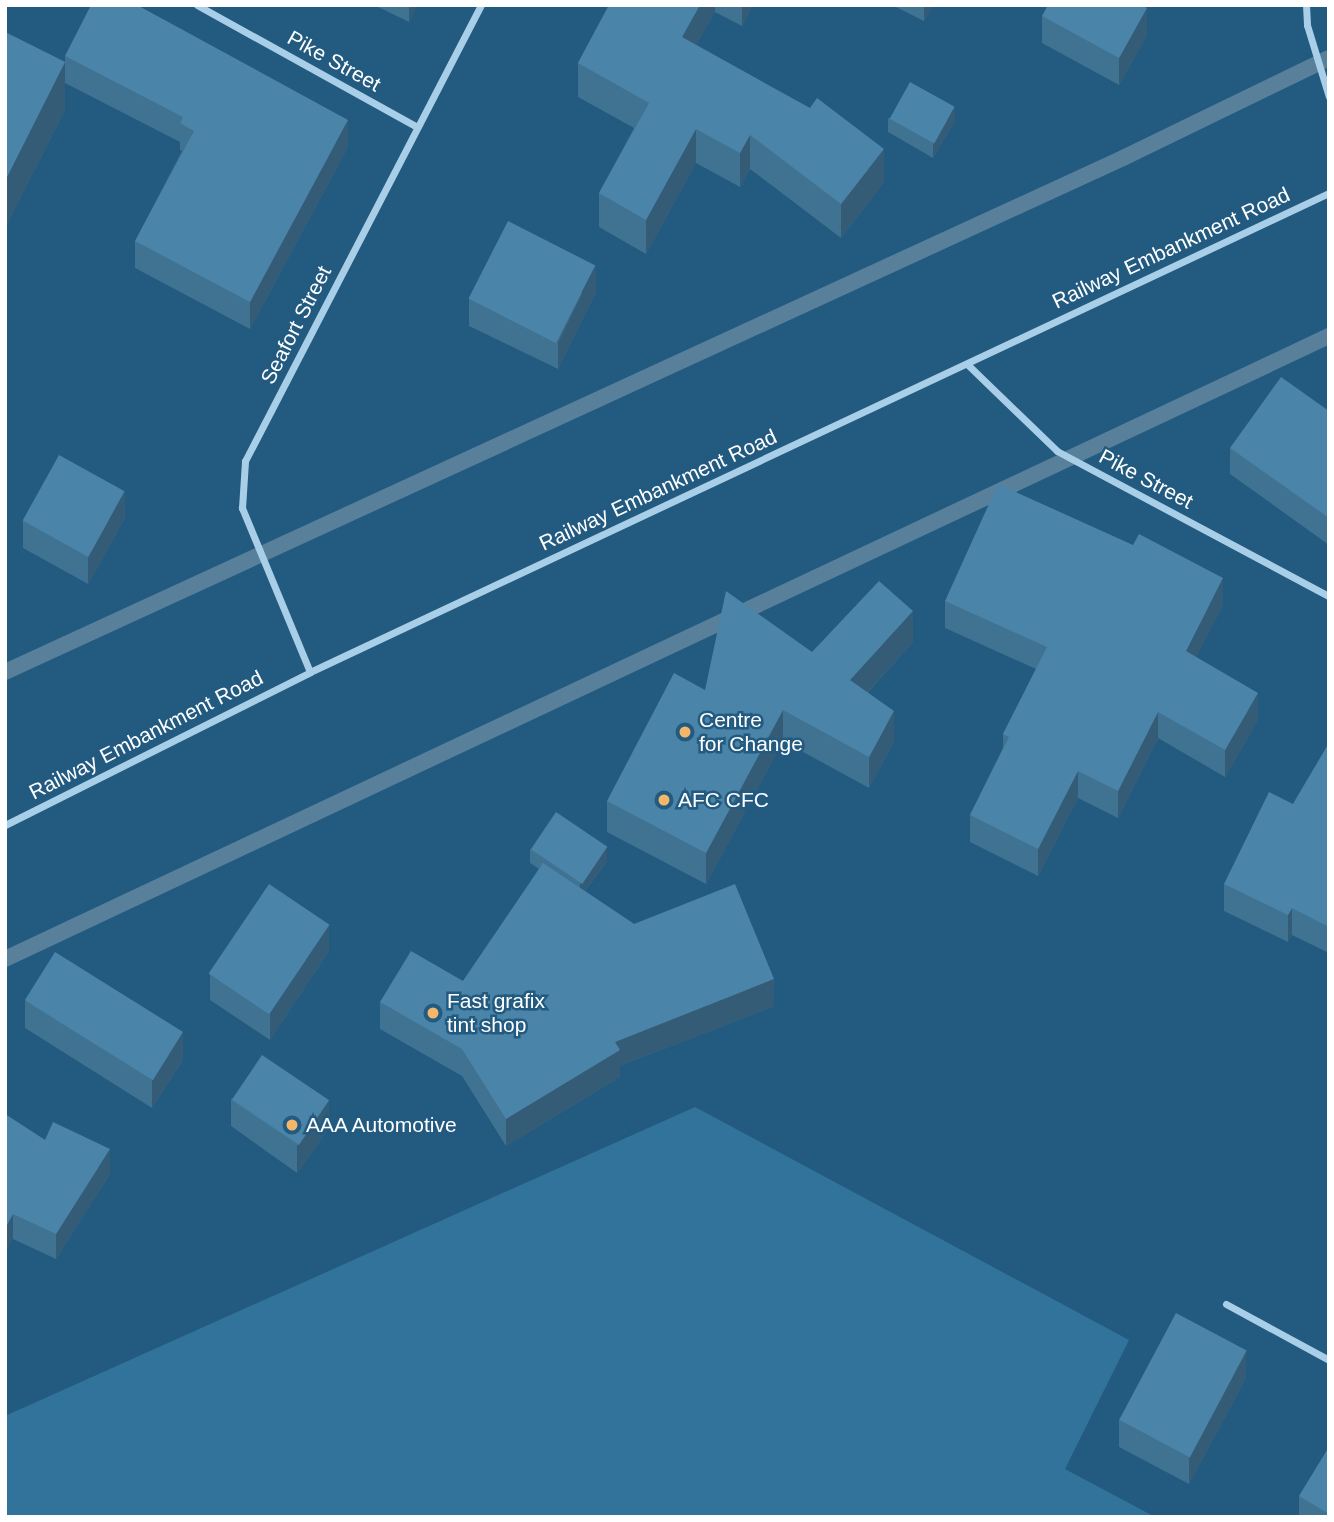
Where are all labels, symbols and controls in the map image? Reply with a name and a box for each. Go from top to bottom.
street label: Pike Street [283,25,385,97]
street label: Railway Embankment Road [1048,182,1294,314]
street label: Seafort Street [255,262,337,388]
street label: Railway Embankment Road [535,424,781,556]
street label: Pike Street [1095,444,1197,514]
street label: Railway Embankment Road [25,665,267,805]
place label: Centre for Change [699,707,803,757]
marker: Centre for Change [677,724,693,740]
place label: AFC CFC [678,787,769,813]
marker: AFC CFC [656,792,672,808]
place label: Fast grafix tint shop [447,988,545,1038]
marker: Fast grafix tint shop [425,1005,441,1021]
place label: AAA Automotive [306,1112,459,1138]
marker: AAA Automotive [284,1117,300,1133]

